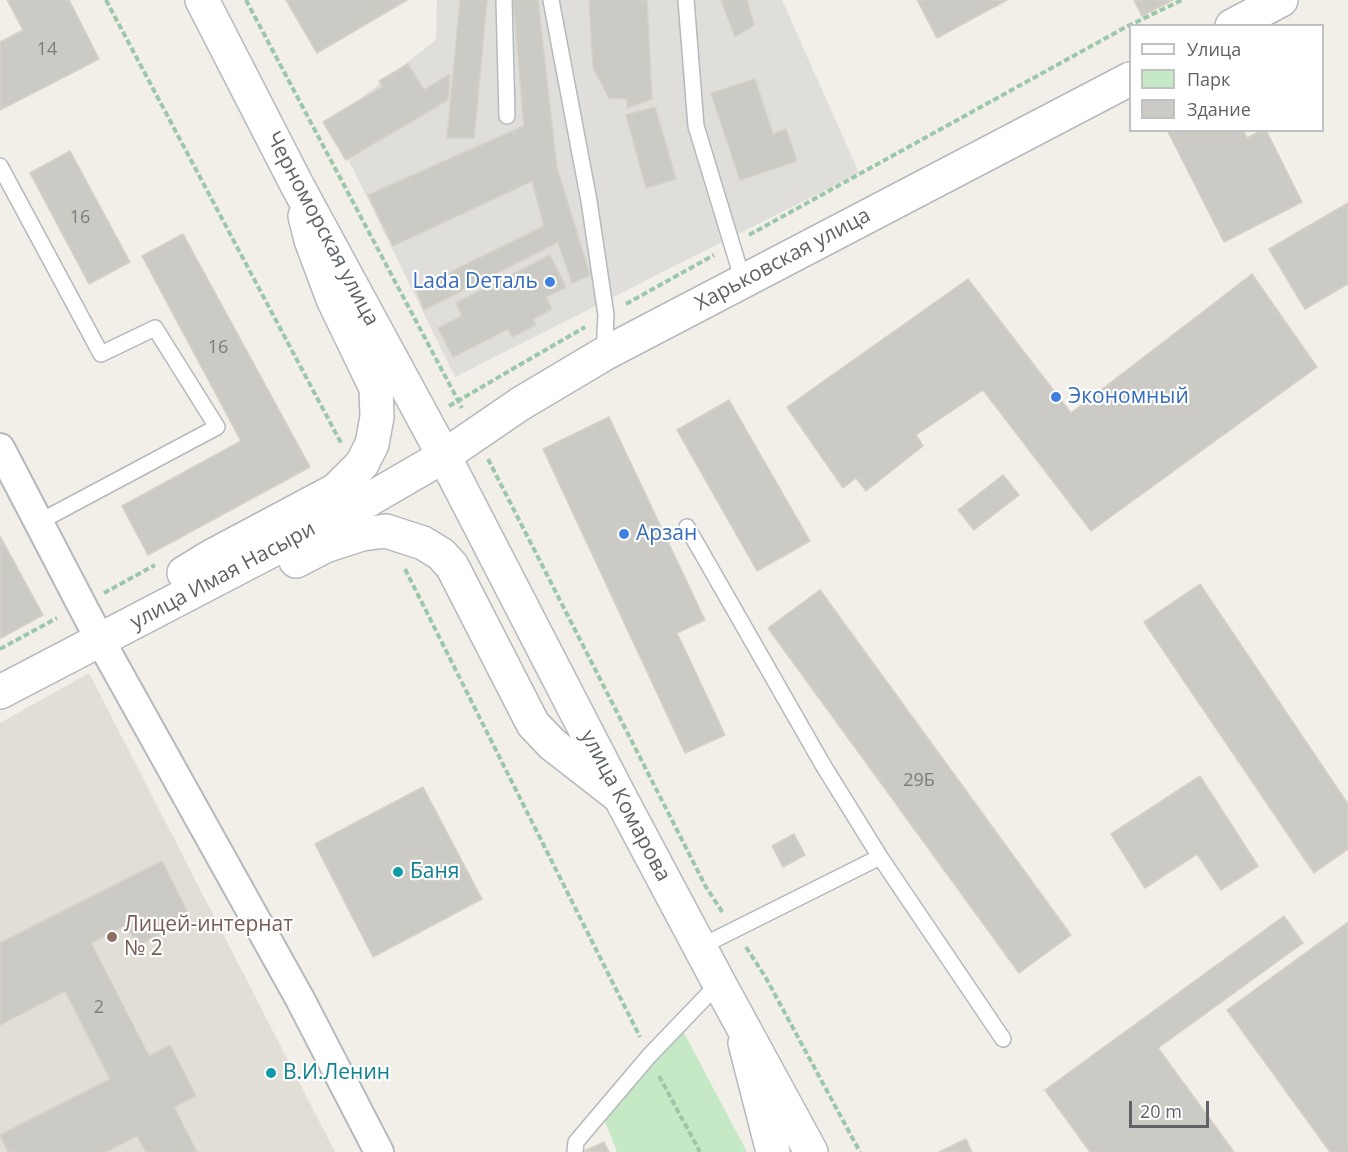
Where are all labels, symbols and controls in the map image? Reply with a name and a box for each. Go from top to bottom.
legend [1129,24,1324,132]
text: Улица [1187,37,1241,61]
house number: 14 [37,39,57,61]
text: Парк [1187,67,1230,91]
text: Здание [1187,97,1251,121]
street label: Черноморская улица [260,128,384,330]
street label: Харьковская улица [691,203,875,317]
house number: 16 [70,207,90,229]
place label: Lada Dеталь [412,269,538,295]
marker: Lada Dеталь [543,275,557,289]
house number: 16 [208,337,228,359]
place label: Экономный [1068,384,1189,410]
marker: Экономный [1049,390,1063,404]
street label: улица Имая Насыри [126,517,320,635]
place label: Арзан [636,521,697,547]
marker: Арзан [617,527,631,541]
street label: улица Комарова [574,726,676,886]
house number: 29Б [903,770,935,792]
place label: Баня [410,859,459,885]
marker: Баня [391,865,405,879]
place label: Лицей-интернат № 2 [124,912,293,962]
marker: Лицей-интернат № 2 [105,930,119,944]
house number: 2 [94,997,104,1019]
place label: В.И.Ленин [283,1060,390,1086]
marker: В.И.Ленин [264,1066,278,1080]
scale bar [1132,1089,1212,1127]
text: 20 m [1140,1099,1182,1123]

